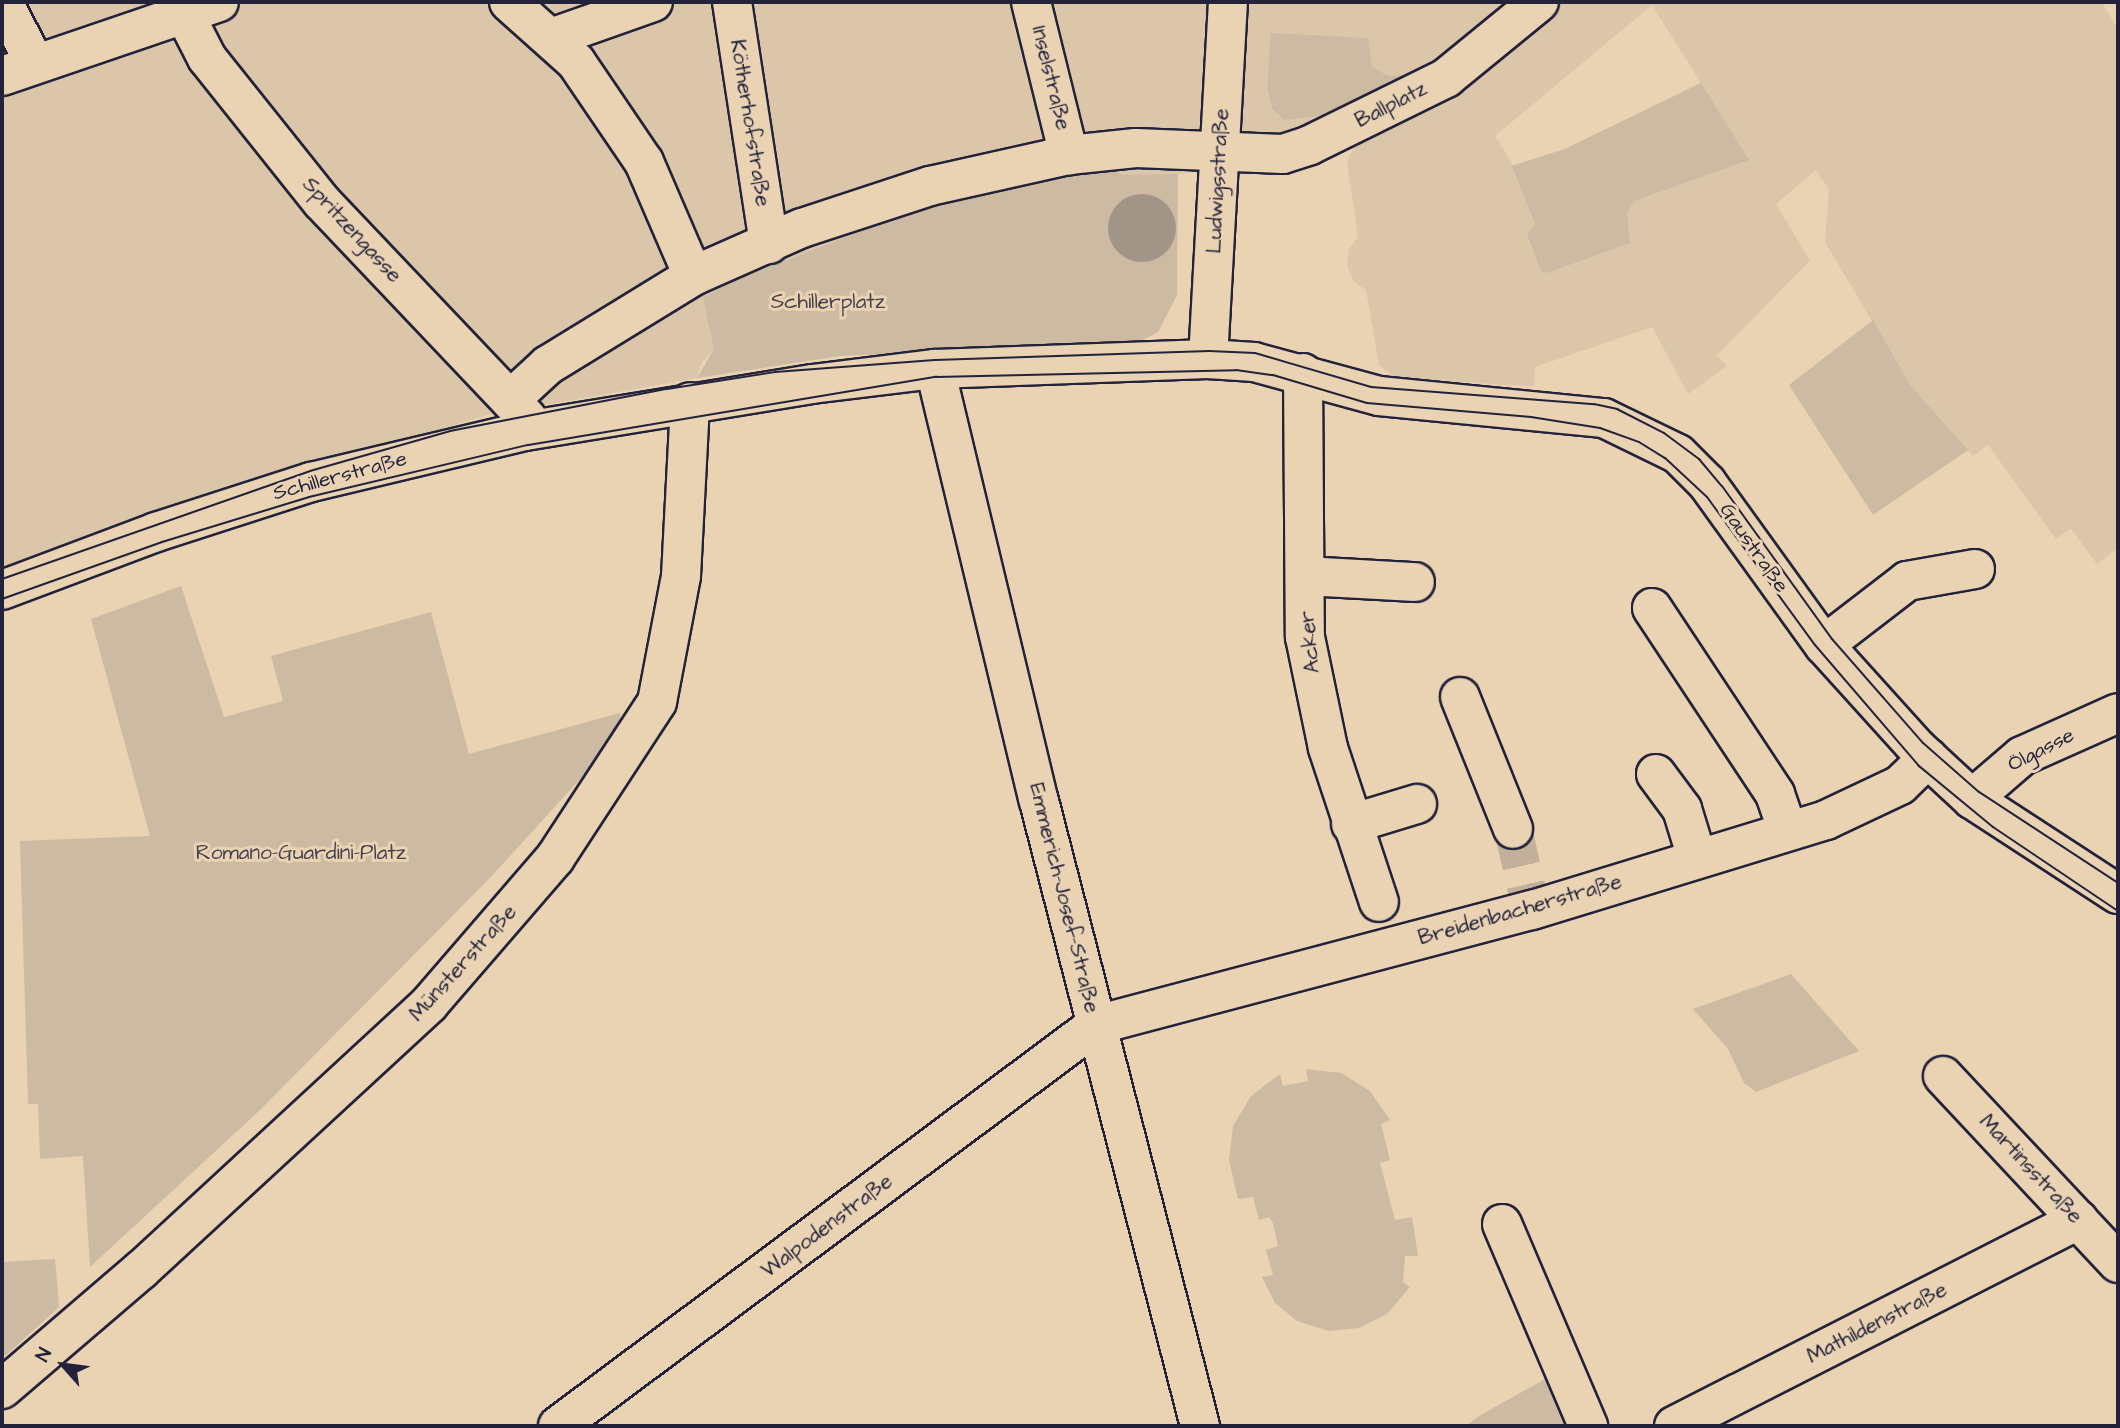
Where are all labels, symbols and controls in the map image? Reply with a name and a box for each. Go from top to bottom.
street label: Inselstraße [1026,23,1076,133]
street label: Kötherhofstraße [724,38,776,208]
street label: Ballplatz [1351,76,1431,134]
street label: Ludwigsstraße [1202,108,1234,254]
street label: Spritzengasse [297,172,407,288]
park label: Schillerplatz [771,289,885,315]
street label: Schillerstraße [270,446,410,506]
street label: Gaustraße [1714,498,1794,598]
street label: Acker [1294,610,1326,674]
street label: Ölgasse [2004,723,2078,777]
street label: Emmerich-Josef-Straße [1023,781,1105,1015]
park label: Romano-Guardini-Platz [196,840,406,866]
street label: Breidenbacherstraße [1415,869,1625,951]
street label: Münsterstraße [404,900,522,1026]
street label: Martinsstraße [1974,1109,2088,1229]
street label: Walpodenstraße [757,1169,897,1283]
street label: Mathildenstraße [1803,1277,1951,1369]
north arrow [28,1330,98,1400]
text: N [29,1343,59,1367]

